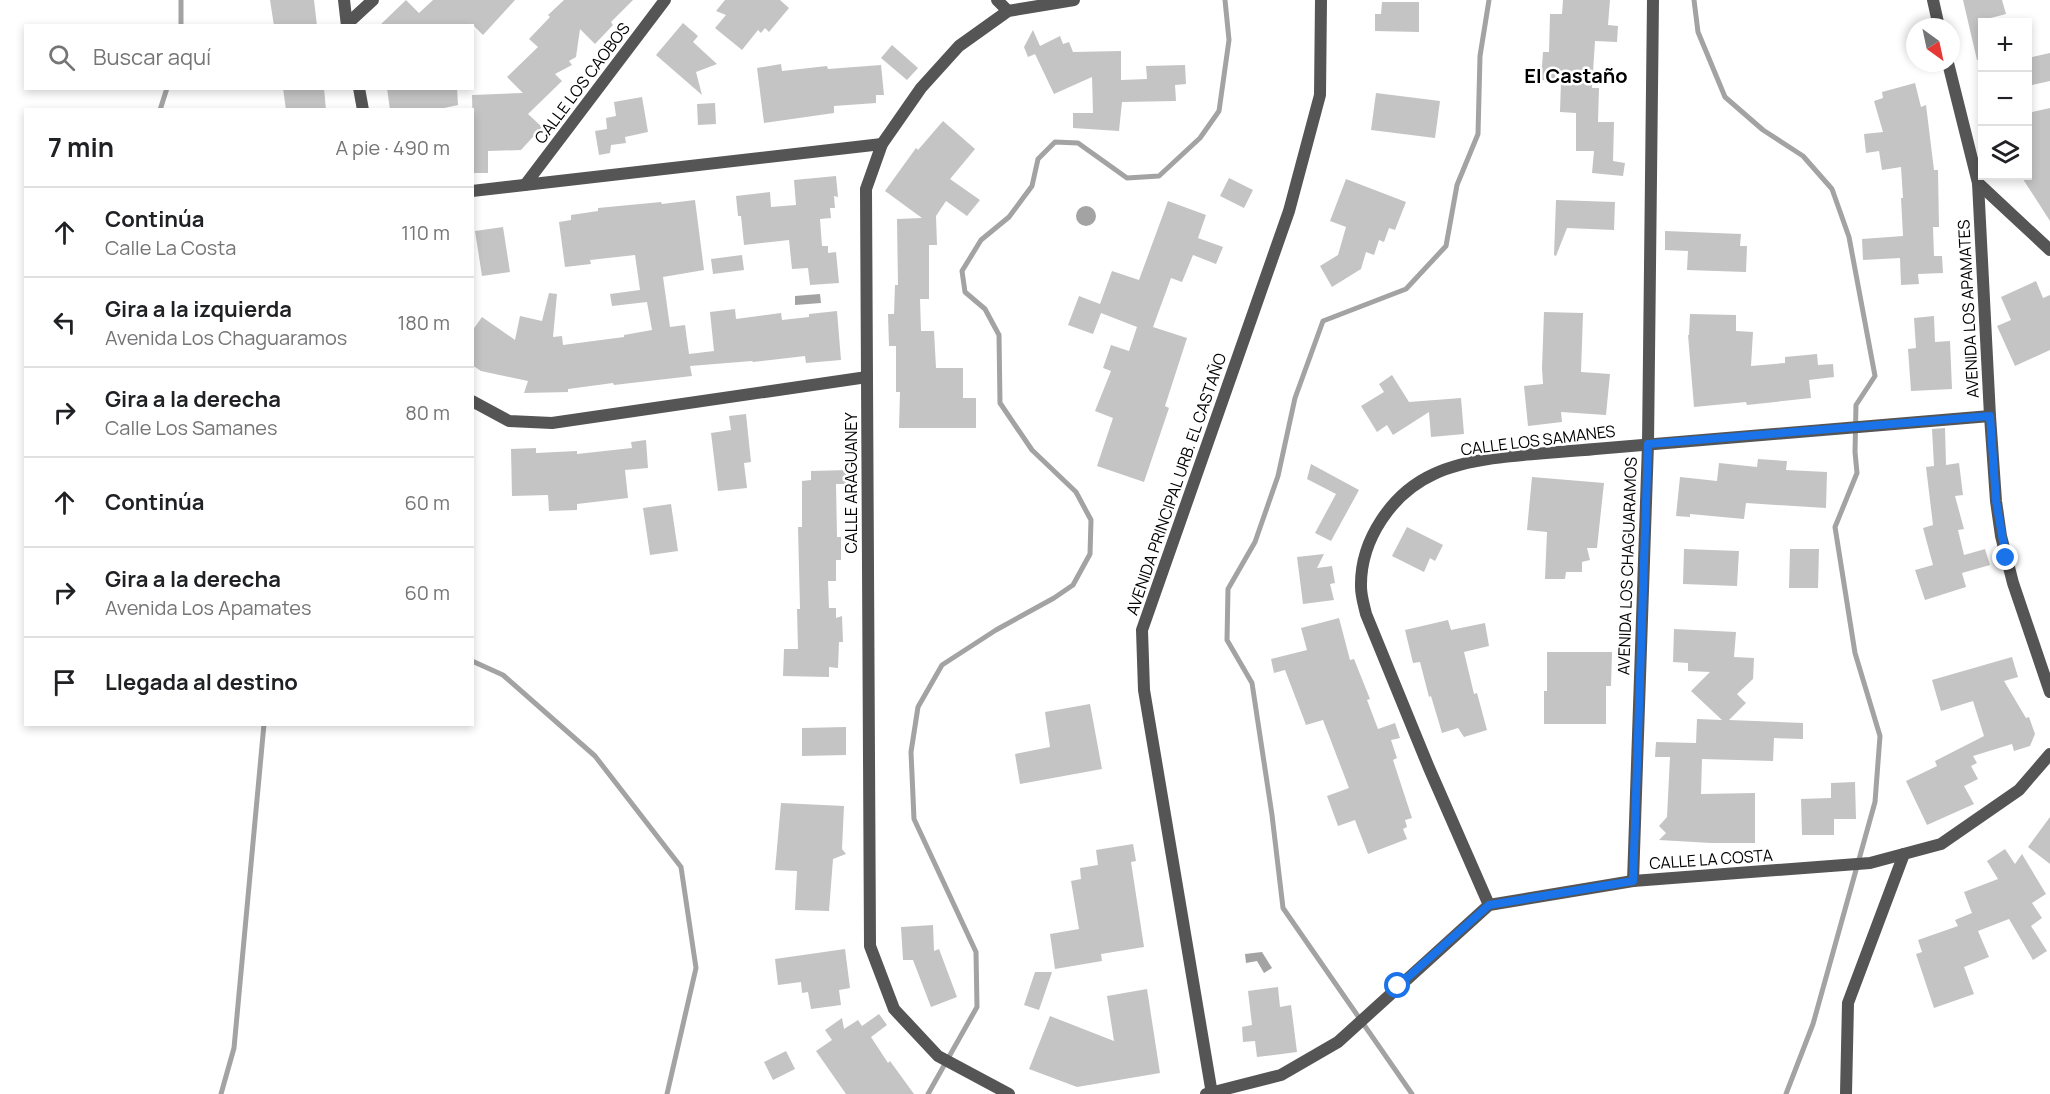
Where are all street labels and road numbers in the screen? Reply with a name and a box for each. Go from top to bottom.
street label: CALLE LOS CAOBOS [529,18,635,148]
street label: AVENIDA LOS APAMATES [1952,219,1984,399]
street label: AVENIDA PRINCIPAL URB. EL CASTAÑO [1121,350,1231,618]
street label: CALLE ARAGUANEY [840,412,862,554]
street label: CALLE LOS SAMANES [1459,420,1617,460]
street label: AVENIDA LOS CHAGUARAMOS [1612,456,1642,675]
street label: CALLE LA COSTA [1649,844,1773,874]

